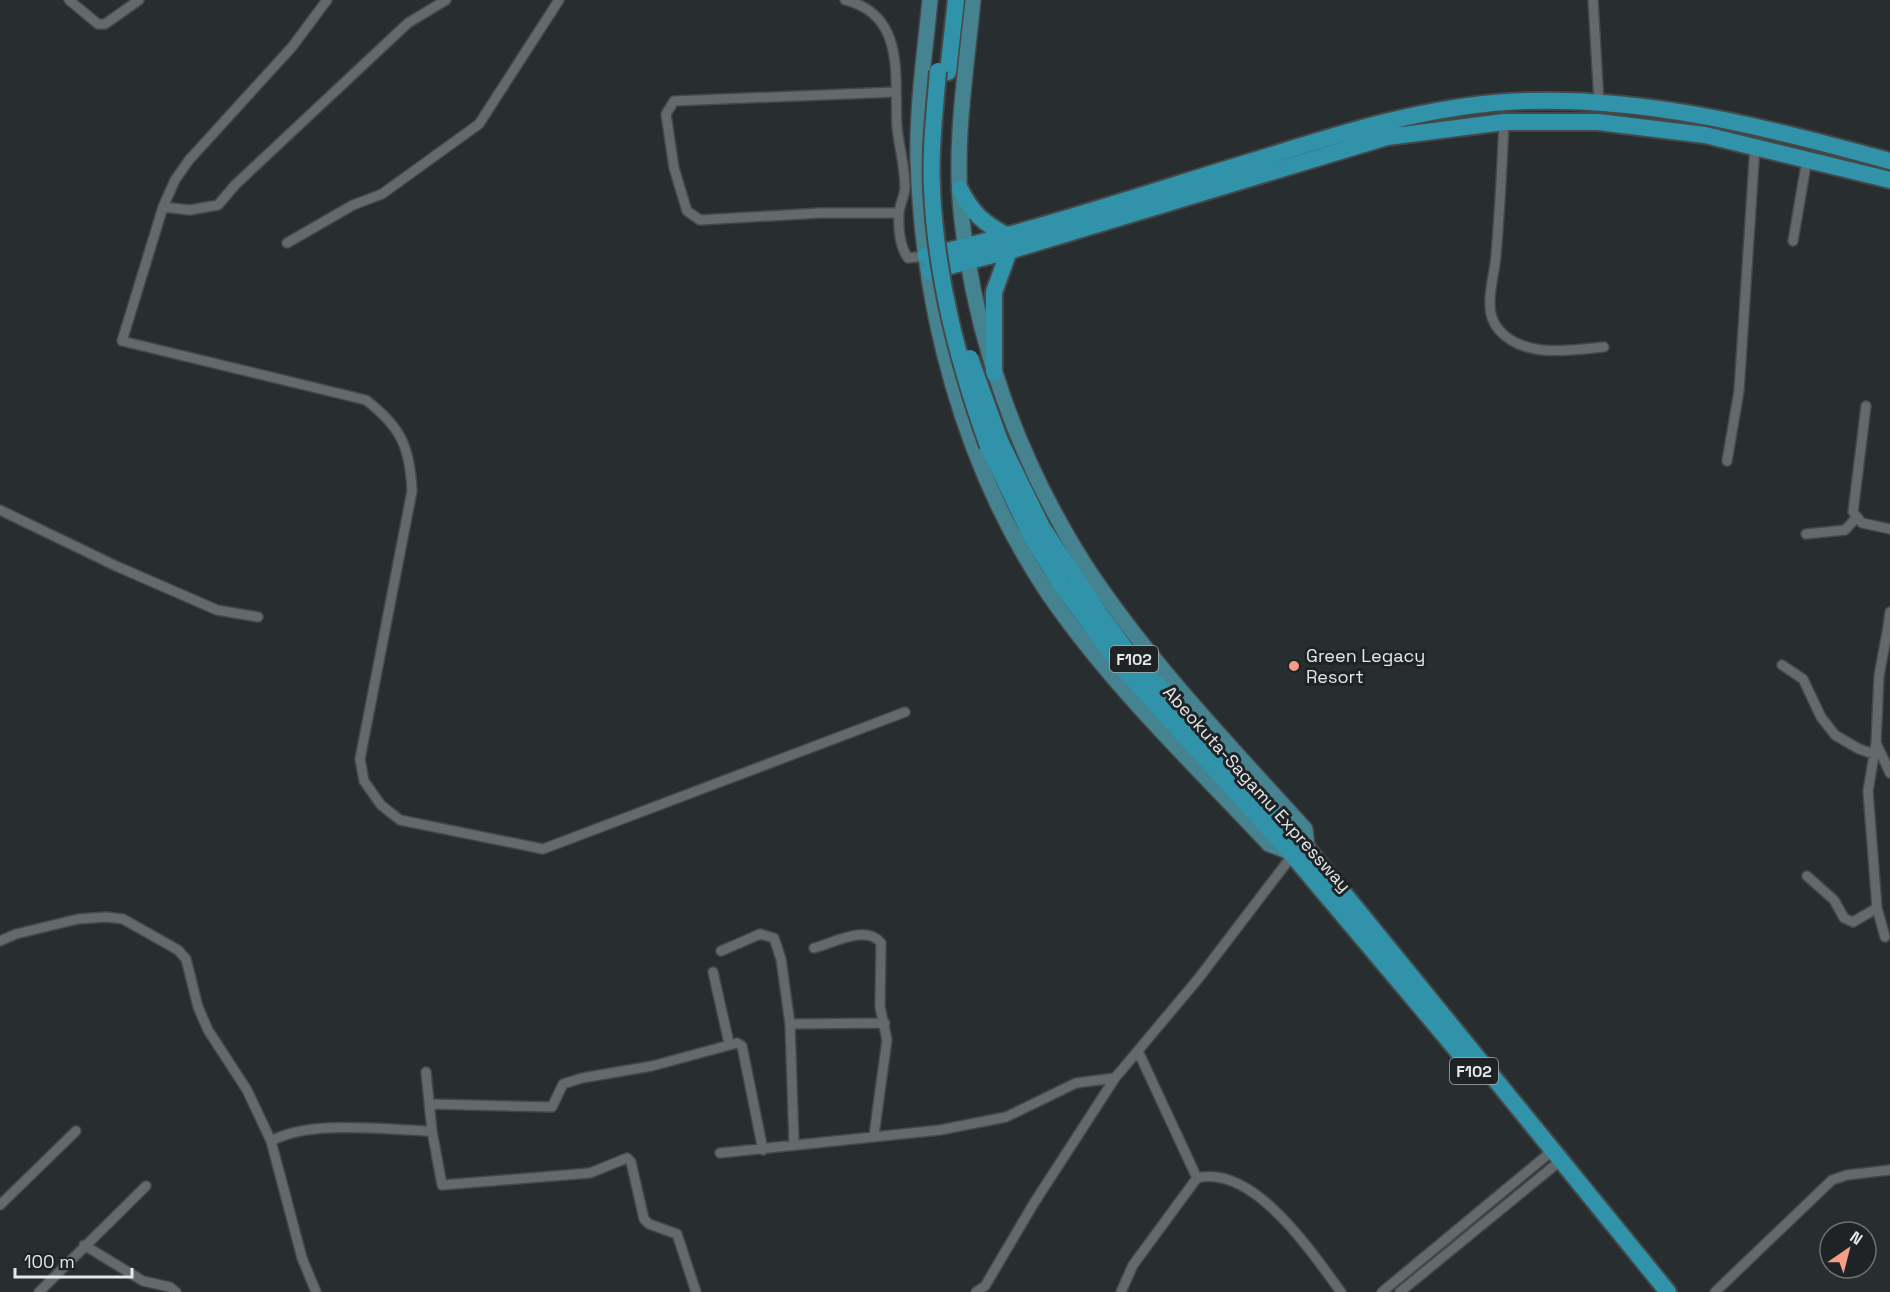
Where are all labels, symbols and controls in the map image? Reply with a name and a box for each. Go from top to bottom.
place label: Green Legacy Resort [1306,644,1425,688]
road number: F102 [1110,646,1158,672]
marker: Green Legacy Resort [1287,659,1301,673]
street label: Abeokuta-Sagamu Expressway [1159,681,1356,897]
road number: F102 [1450,1058,1498,1084]
north arrow [1818,1220,1878,1280]
text: N [1846,1226,1867,1250]
scale bar [15,1241,132,1279]
text: 100 m [24,1250,75,1273]

